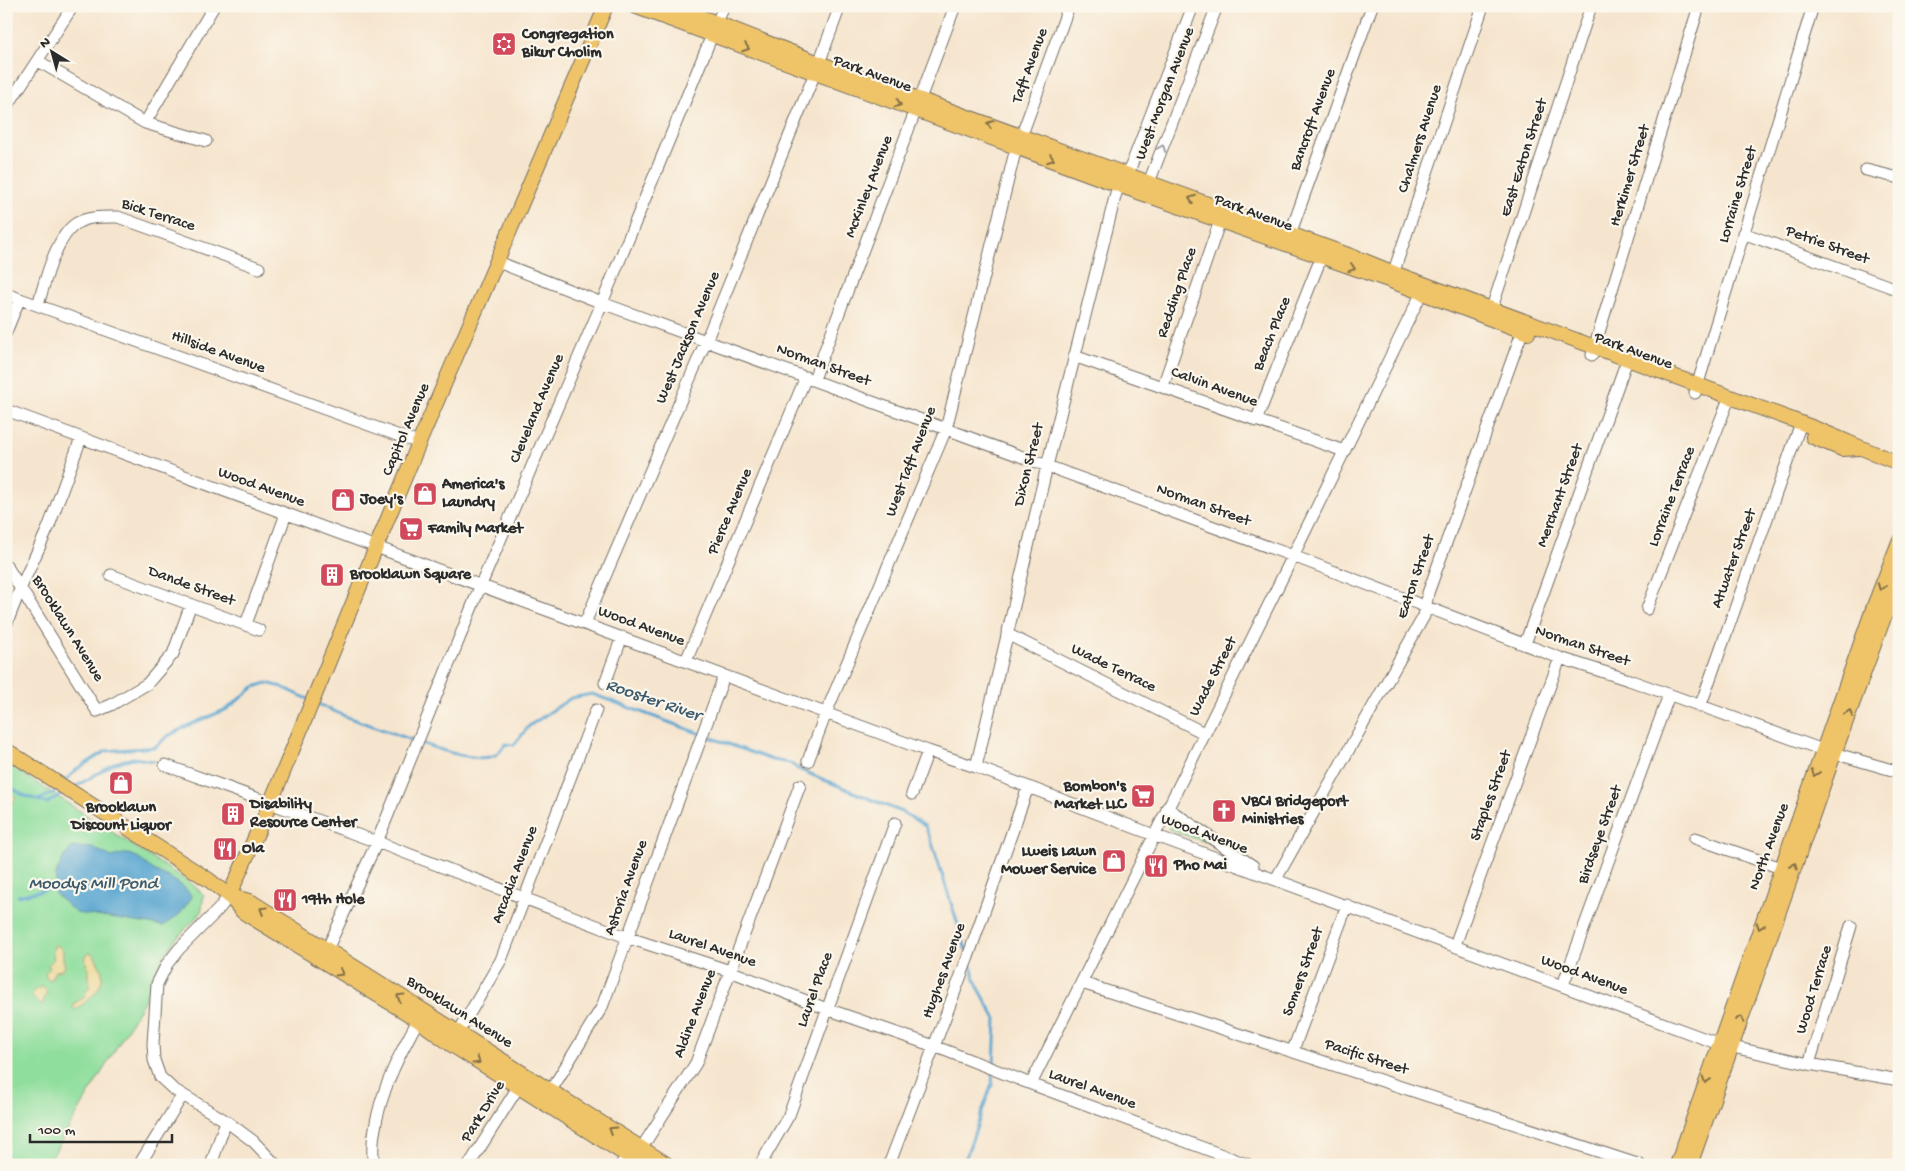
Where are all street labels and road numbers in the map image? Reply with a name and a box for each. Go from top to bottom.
street label: West Morgan Avenue [1132,24,1200,163]
street label: Taft Avenue [1008,25,1054,107]
street label: Park Avenue [829,52,915,98]
street label: Bancroft Avenue [1286,66,1342,175]
street label: Chalmers Avenue [1395,82,1448,196]
street label: East Eaton Street [1497,95,1553,219]
street label: Herkimer Street [1607,121,1656,229]
street label: McKinley Avenue [842,132,898,241]
street label: Lorraine Street [1715,143,1763,246]
street label: Park Avenue [1210,191,1296,237]
street label: Bick Terrace [118,195,198,237]
street label: Petrie Street [1782,222,1873,270]
street label: Redding Place [1154,245,1203,341]
street label: West Jackson Avenue [653,268,726,407]
street label: Beach Place [1249,294,1297,375]
street label: Hillside Avenue [168,327,268,379]
street label: Park Avenue [1590,329,1676,375]
street label: Norman Street [773,340,874,392]
street label: Cleveland Avenue [506,351,570,467]
street label: Calvin Avenue [1168,363,1261,413]
street label: Capitol Avenue [379,380,435,479]
street label: West Taft Avenue [882,404,942,520]
street label: Dixon Street [1010,420,1050,509]
street label: Merchant Street [1534,440,1589,550]
street label: Lorraine Terrace [1645,444,1701,550]
street label: Wood Avenue [215,463,308,513]
street label: Pierce Avenue [704,465,758,559]
street label: Norman Street [1153,480,1254,532]
street label: Atwater Street [1708,505,1762,611]
street label: Eaton Street [1394,531,1441,622]
street label: Dande Street [144,562,238,612]
street label: Brooklawn Avenue [26,571,108,686]
street label: Wood Avenue [595,602,688,652]
street label: Norman Street [1532,622,1633,673]
street label: Wade Street [1186,633,1243,720]
street label: Wade Terrace [1067,640,1159,698]
street label: Staples Street [1467,747,1518,844]
street label: Birdseye Street [1574,782,1628,888]
street label: North Avenue [1745,800,1795,893]
street label: Wood Avenue [1158,810,1251,860]
street label: Arcadia Avenue [489,823,544,927]
street label: Astoria Avenue [601,837,653,938]
street label: Hughes Avenue [919,920,971,1021]
street label: Somers Street [1279,924,1329,1019]
street label: Laurel Avenue [666,925,759,973]
street label: Wood Terrace [1793,943,1838,1037]
street label: Laurel Place [794,949,839,1030]
street label: Wood Avenue [1538,951,1631,1001]
street label: Aldine Avenue [670,966,722,1061]
street label: Brooklawn Avenue [401,972,516,1054]
street label: Pacific Street [1321,1035,1412,1081]
street label: Laurel Avenue [1046,1065,1139,1115]
street label: Park Drive [457,1077,511,1147]

